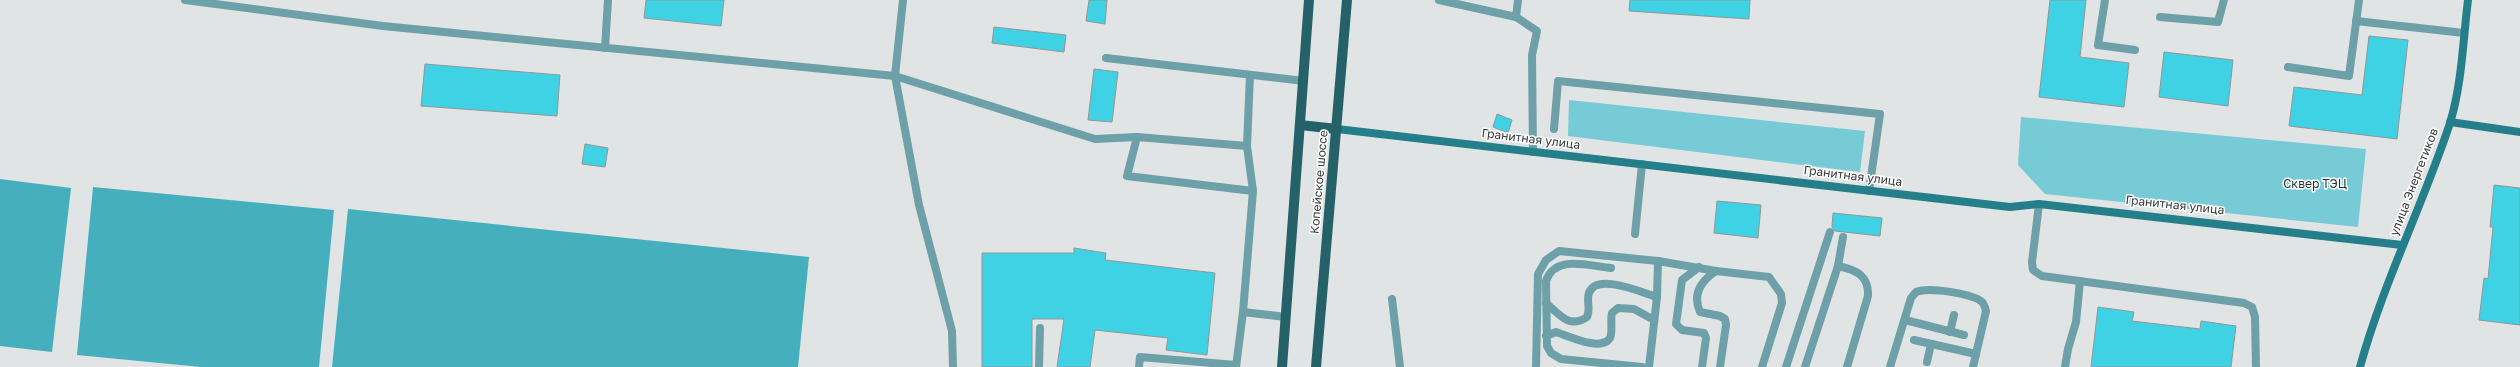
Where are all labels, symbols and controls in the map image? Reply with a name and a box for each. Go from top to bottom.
street label: Гранитная улица [1481,125,1581,152]
street label: улица Энергетиков [2386,126,2441,238]
street label: Копейское шоссе [1306,129,1331,234]
street label: Гранитная улица [1803,162,1903,189]
park label: Сквер ТЭЦ [2283,176,2347,191]
street label: Гранитная улица [2125,192,2225,217]

